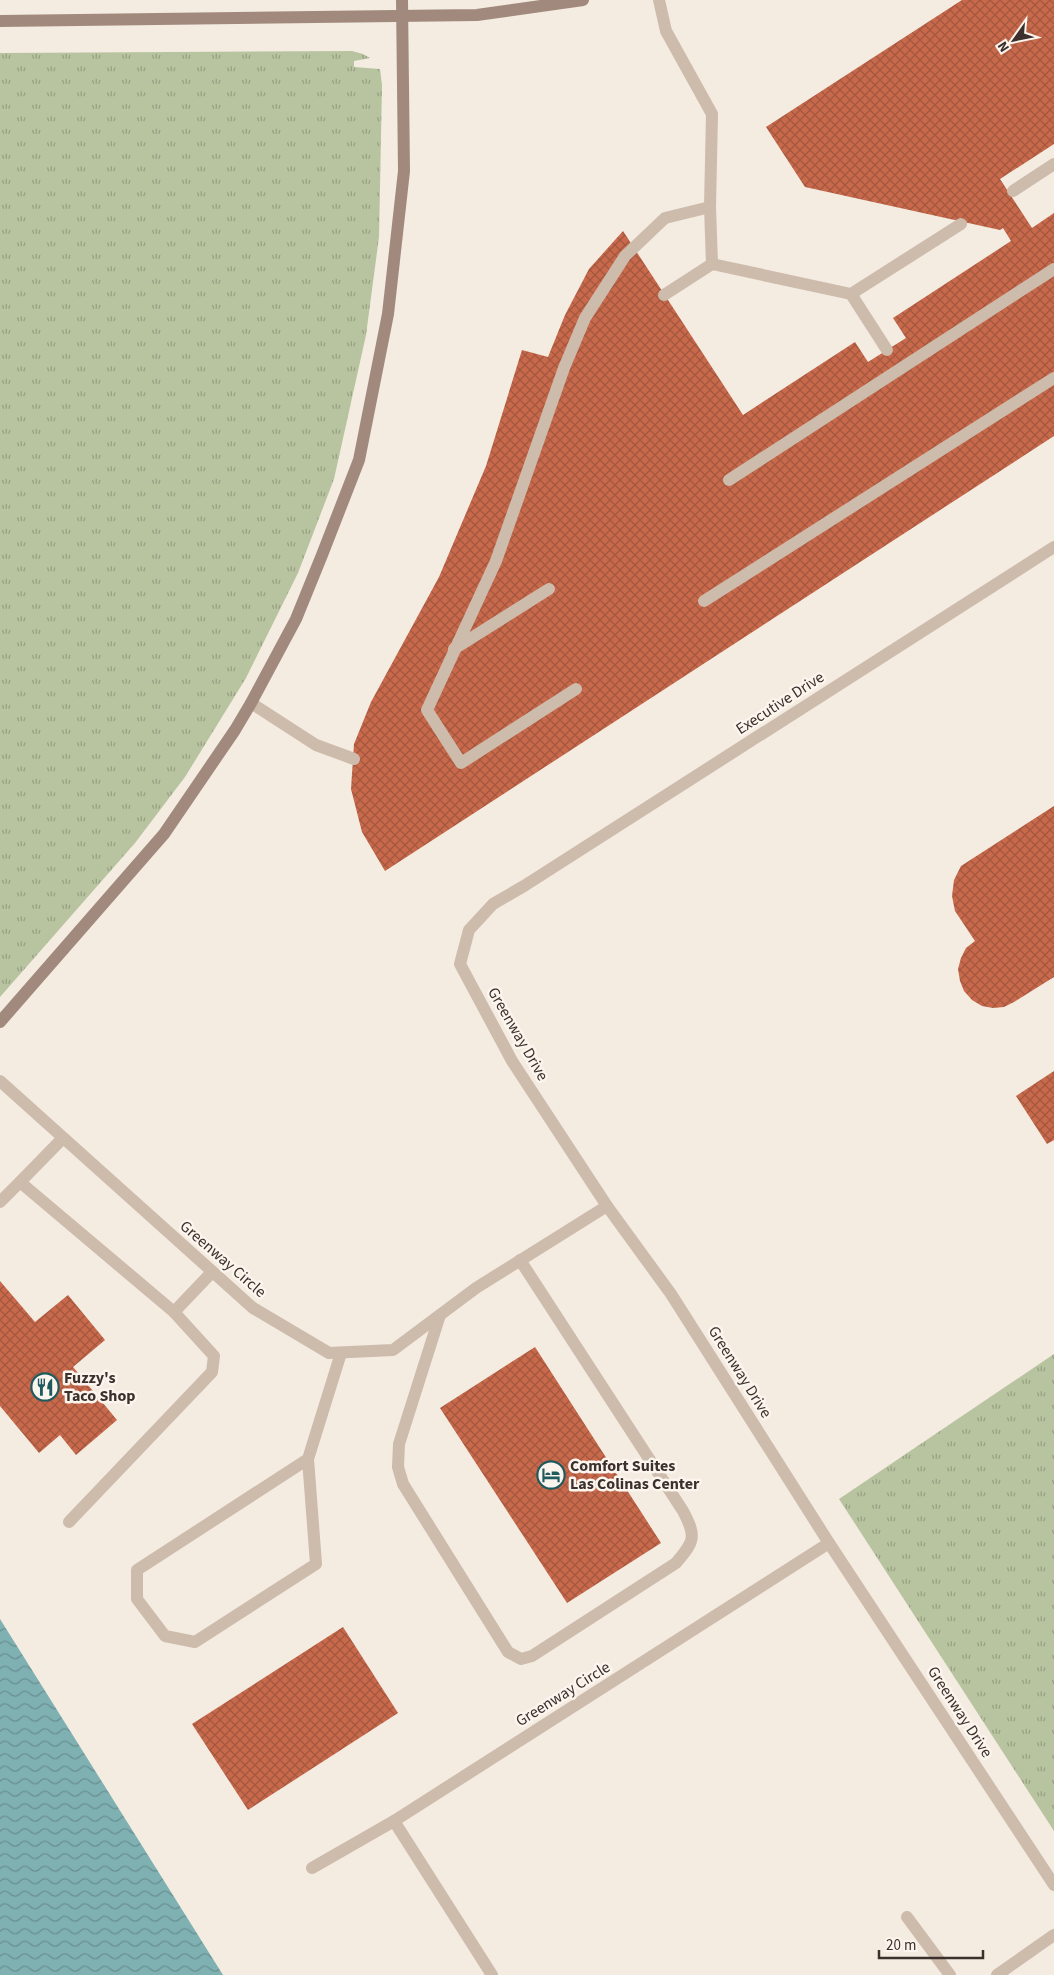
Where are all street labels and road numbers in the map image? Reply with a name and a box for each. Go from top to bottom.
street label: Executive Drive [732,666,829,740]
street label: Greenway Drive [482,983,554,1085]
street label: Greenway Circle [175,1215,271,1303]
street label: Greenway Drive [703,1322,777,1422]
street label: Greenway Circle [511,1656,615,1732]
street label: Greenway Drive [922,1662,998,1762]

